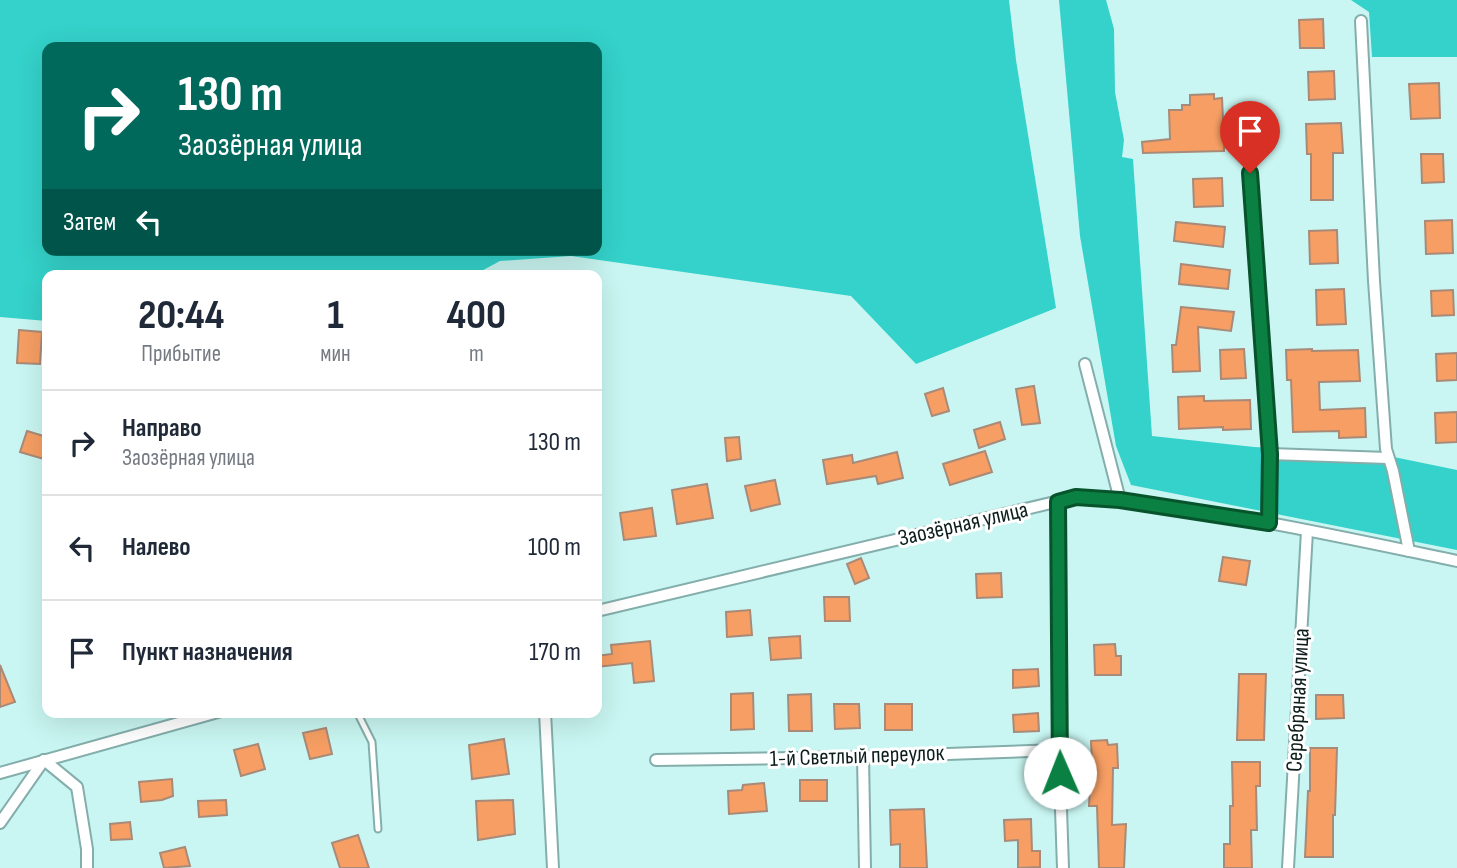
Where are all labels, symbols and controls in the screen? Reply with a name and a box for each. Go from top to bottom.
text: 130 m [178,66,283,125]
icon: right [63,70,154,161]
pin [1220,101,1280,173]
icon: arrive [1231,112,1269,150]
text: Заозёрная улица [178,126,363,165]
icon: left [130,203,168,241]
text: Затем [63,207,116,238]
text: 20:44 [138,290,224,341]
text: 1 [327,290,344,341]
text: 400 [447,290,506,341]
text: Прибытие [141,340,221,368]
text: мин [320,340,351,368]
text: m [469,340,484,368]
text: Направо [122,413,201,444]
icon: right [63,424,101,462]
text: 130 m [529,427,581,458]
text: Заозёрная улица [122,444,255,472]
street label: Заозёрная улица [895,495,1031,553]
icon: left [63,529,101,567]
text: Налево [122,532,191,563]
text: 100 m [528,532,581,563]
street label: Серебряная улица [1280,627,1316,773]
icon: arrive [63,634,101,672]
text: Пункт назначения [122,637,293,668]
text: 170 m [529,637,581,668]
position arrow [1023,736,1097,810]
street label: 1-й Светлый переулок [769,739,945,773]

